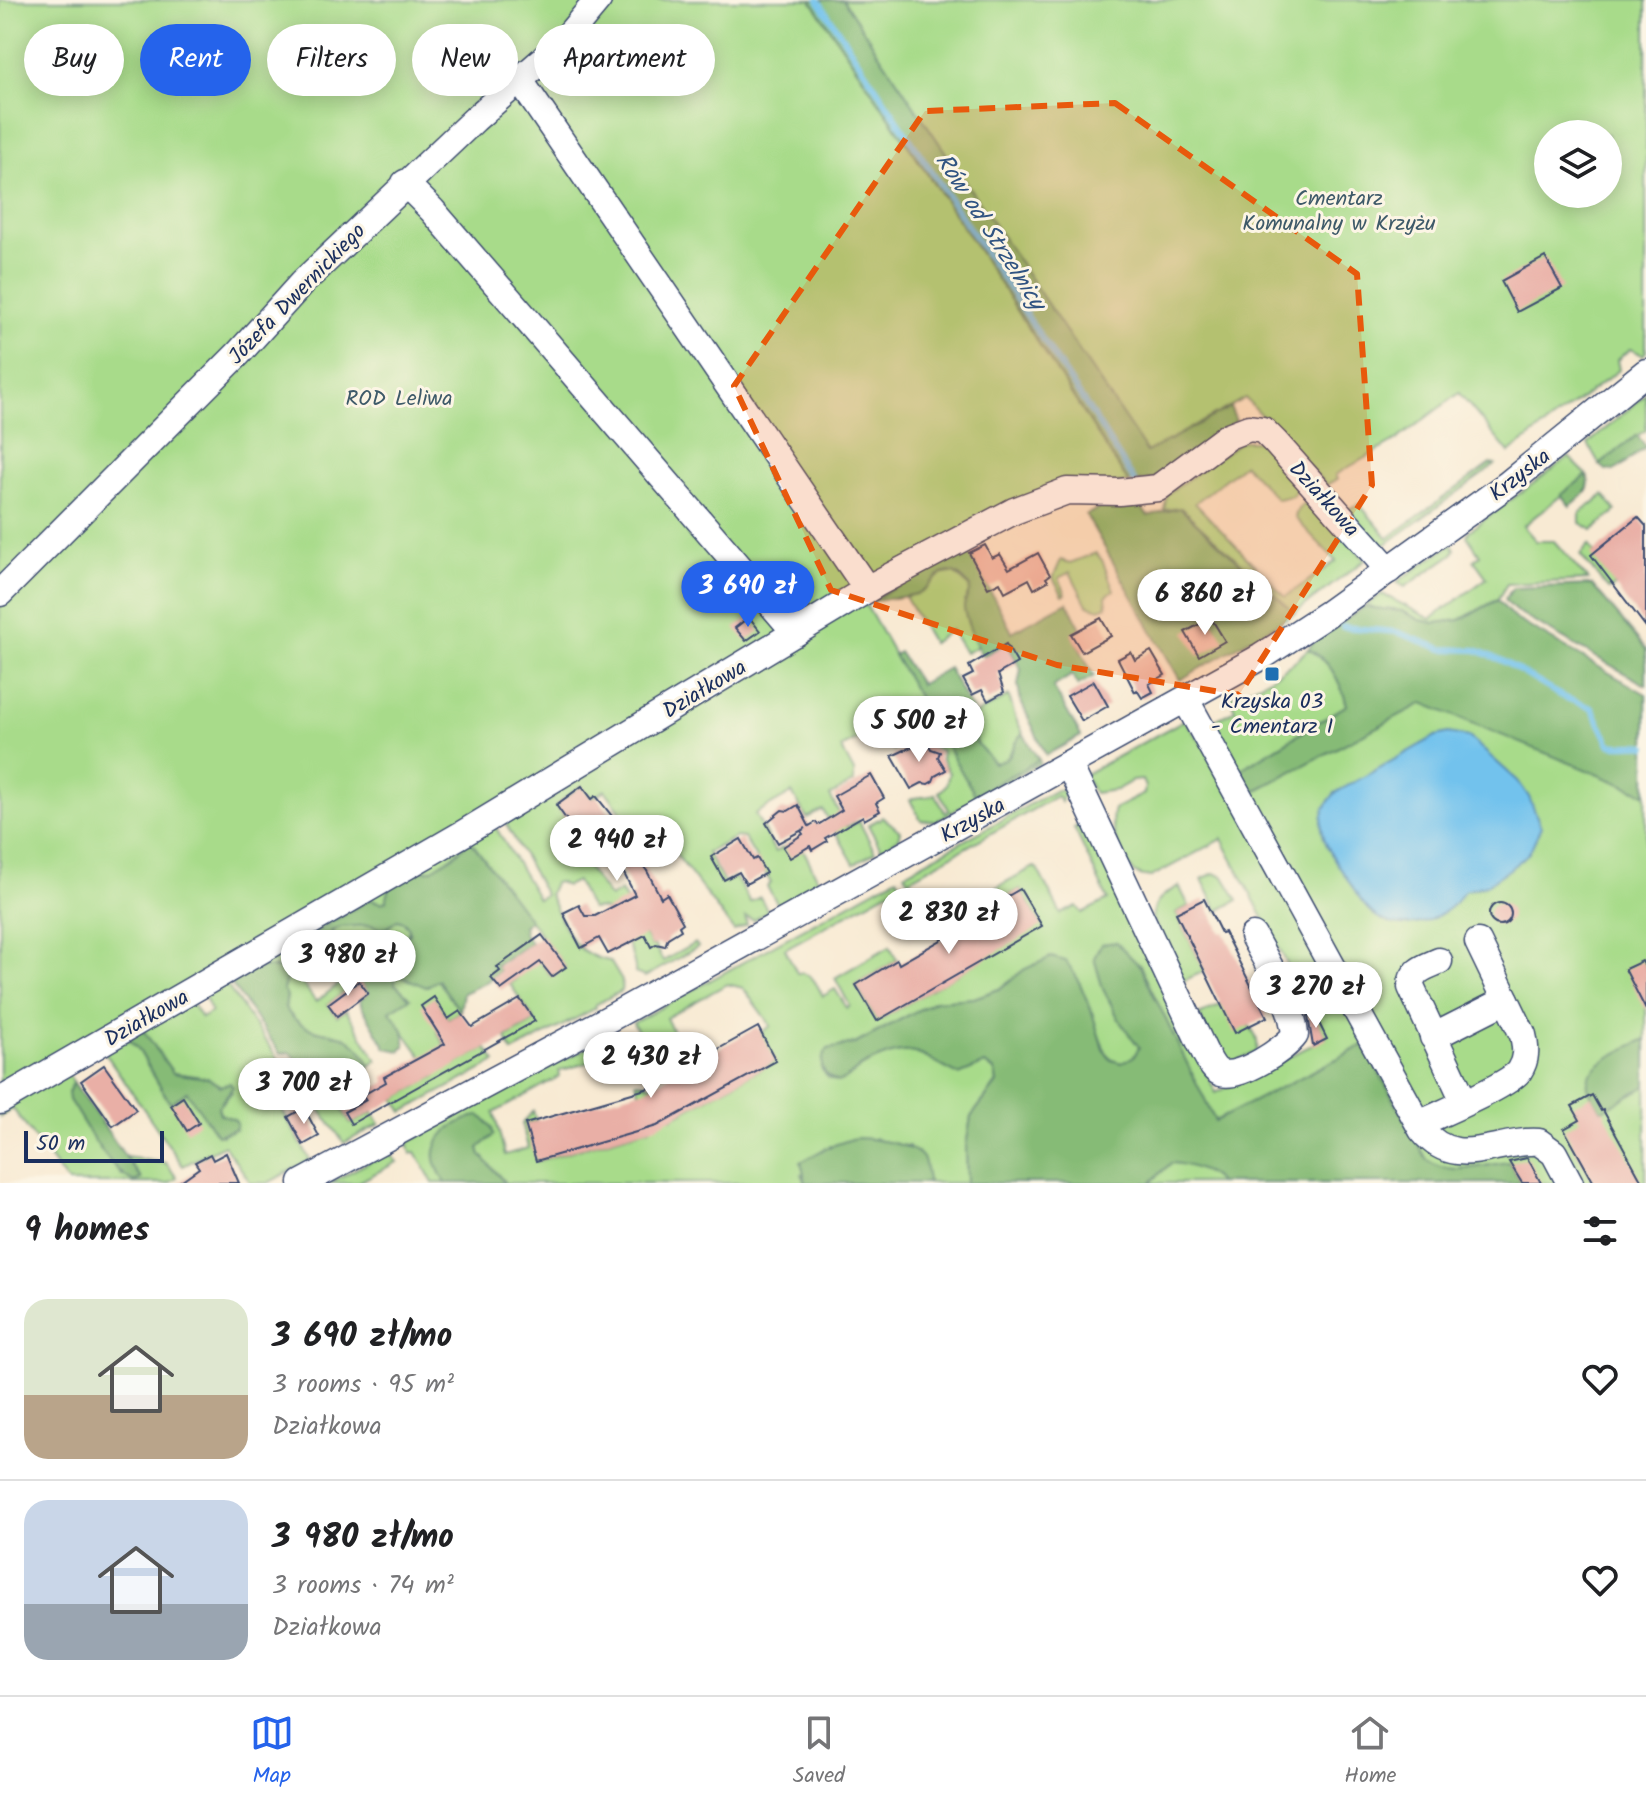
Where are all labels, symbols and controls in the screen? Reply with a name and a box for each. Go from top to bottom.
chip: Buy [24,24,124,96]
chip: Rent [140,24,251,96]
chip: Filters [267,24,396,96]
chip: New [412,24,518,96]
chip: Apartment [534,24,715,96]
map controls [1534,120,1622,208]
button: layers [1534,120,1622,208]
water label: Rów od Strzelnicy [924,145,1057,321]
park label: Cmentarz Komunalny w Krzyżu [1242,182,1436,242]
street label: Józefa Dwernickiego [221,216,375,374]
park label: ROD Leliwa [345,382,453,417]
street label: Krzyska [1482,441,1559,511]
street label: Działkowa [1279,453,1367,546]
pin: 3 690 zł [665,561,831,629]
text: 3 690 zł [699,566,797,608]
pin: 6 860 zł [1122,569,1288,637]
text: 6 860 zł [1155,574,1255,616]
street label: Działkowa [657,651,754,729]
marker: Krzyska 03 - Cmentarz I [1263,665,1281,683]
place label: Krzyska 03 - Cmentarz I [1211,685,1333,745]
pin: 5 500 zł [836,696,1002,764]
text: 5 500 zł [871,701,967,743]
street label: Krzyska [934,789,1012,854]
pin: 2 940 zł [534,815,700,883]
text: 2 940 zł [568,820,666,862]
pin: 2 830 zł [866,888,1032,956]
text: 2 830 zł [899,893,999,935]
pin: 3 980 zł [265,930,431,998]
text: 3 980 zł [299,935,397,977]
pin: 3 270 zł [1233,962,1399,1030]
text: 3 270 zł [1267,967,1365,1009]
street label: Działkowa [98,981,196,1058]
pin: 2 430 zł [568,1032,734,1100]
text: 2 430 zł [601,1037,701,1079]
pin: 3 700 zł [221,1058,387,1126]
text: 3 700 zł [256,1063,352,1105]
scale bar [24,1127,164,1163]
text: 50 m [36,1127,85,1162]
text: 9 homes [24,1204,149,1258]
icon: filters [1578,1209,1622,1253]
text: 3 690 zł/mo [272,1310,452,1364]
icon: home [88,1331,184,1427]
icon: heart [1578,1357,1622,1401]
text: 3 rooms · 95 m² [272,1364,454,1406]
text: Działkowa [272,1406,382,1448]
text: 3 980 zł/mo [272,1511,454,1565]
icon: home [88,1532,184,1628]
icon: heart [1578,1558,1622,1602]
text: 3 rooms · 74 m² [272,1565,454,1607]
text: Działkowa [272,1607,382,1649]
tab: Map [250,1711,294,1794]
tab: Saved [793,1711,845,1794]
tab: Home [1344,1711,1396,1794]

